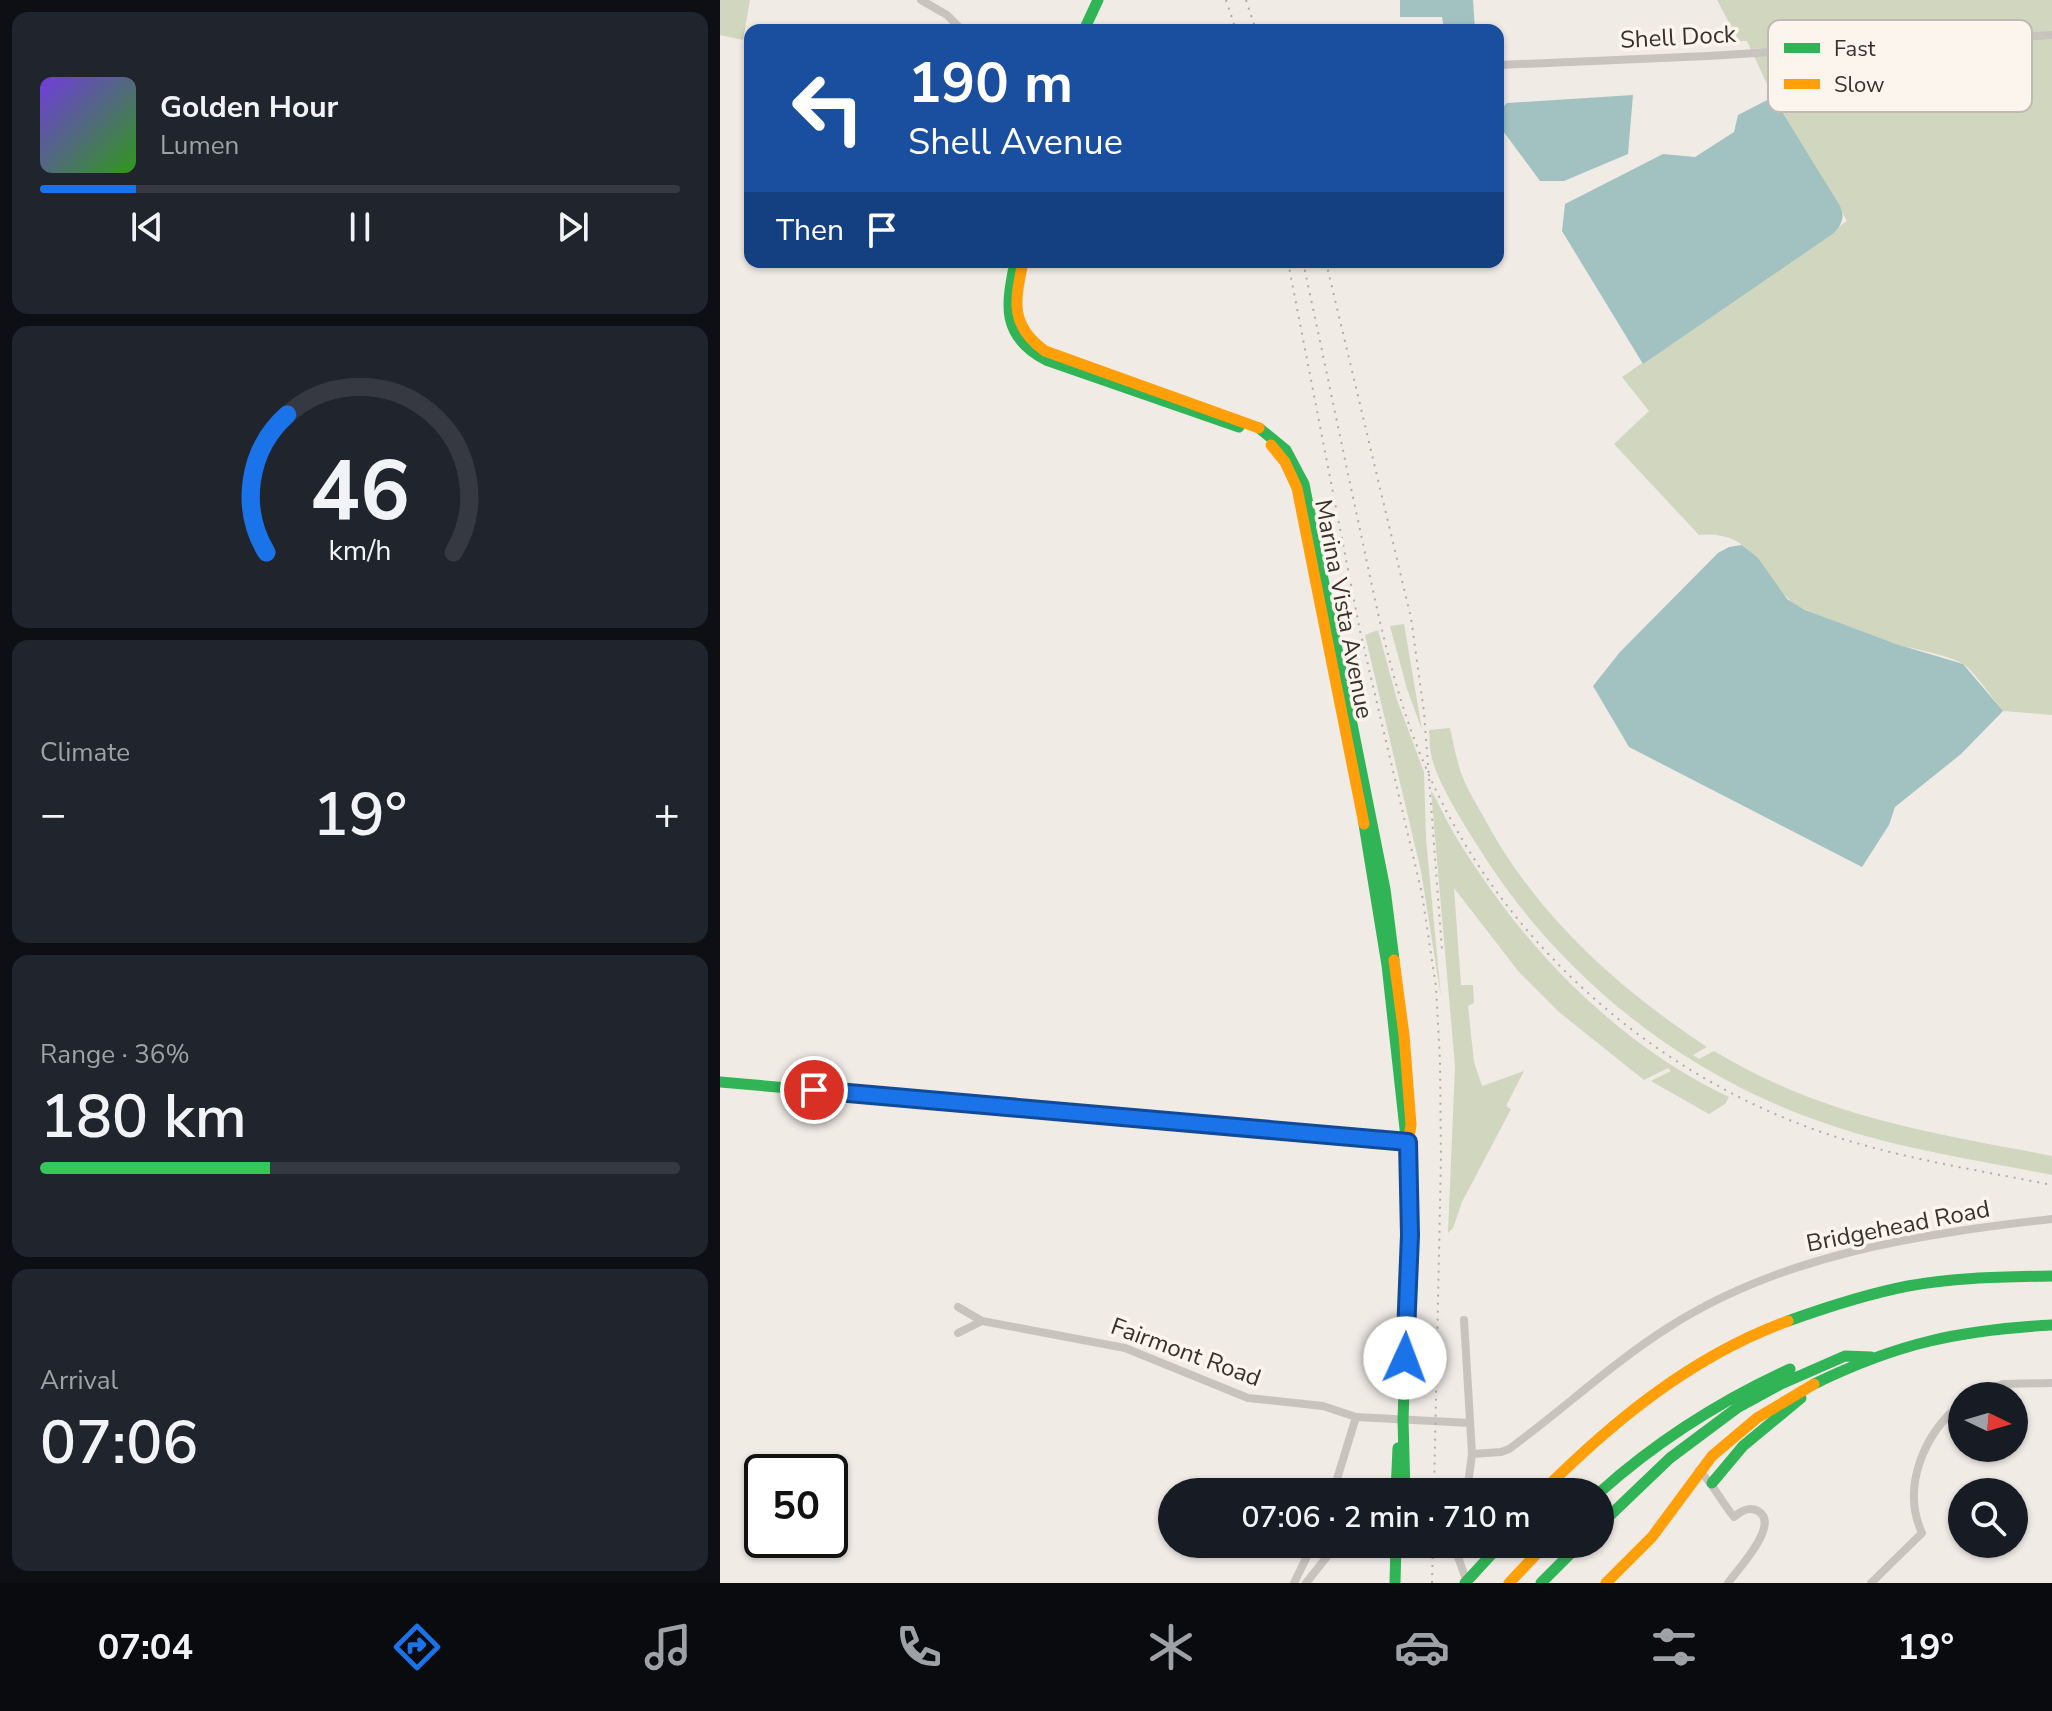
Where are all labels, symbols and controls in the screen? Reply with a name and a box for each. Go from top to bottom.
street label: Shell Dock [1619,18,1738,56]
legend [1768,20,2032,112]
text: Fast [1834,34,1876,64]
text: 190 m [908,45,1073,122]
icon: left [776,56,880,160]
text: Slow [1834,70,1885,100]
text: Golden Hour [160,87,338,128]
text: Shell Avenue [908,118,1123,167]
text: Lumen [160,128,239,163]
icon: previous [125,205,169,249]
icon: pause [338,205,382,249]
icon: next [551,205,595,249]
icon: arrive [860,208,904,252]
text: Then [776,210,844,251]
text: 46 [310,435,410,548]
street label: Marina Vista Avenue [1307,497,1381,721]
text: km/h [329,531,391,570]
text: Climate [40,735,130,770]
text: 19° [313,774,407,856]
text: − [40,785,66,845]
text: + [654,785,680,845]
text: Range · 36% [40,1037,190,1072]
pin [780,1056,848,1124]
icon: arrive [792,1068,836,1112]
text: 180 km [40,1076,247,1158]
street label: Bridgehead Road [1803,1193,1993,1259]
street label: Fairmont Road [1107,1310,1265,1394]
position arrow [1363,1316,1447,1400]
text: Arrival [40,1363,118,1398]
north arrow [1948,1382,2028,1462]
map controls [1948,1382,2028,1558]
text: 07:06 [40,1402,198,1484]
speed limit sign: 50 [744,1454,848,1558]
button: search [1948,1478,2028,1558]
text: 07:06 · 2 min · 710 m [1241,1497,1531,1538]
icon: directions [389,1619,445,1675]
icon: music [640,1619,696,1675]
icon: phone [891,1619,947,1675]
icon: climate [1143,1619,1199,1675]
icon: car [1394,1619,1450,1675]
icon: filters [1646,1619,1702,1675]
text: 07:04 [98,1623,193,1672]
text: 19° [1897,1623,1954,1672]

